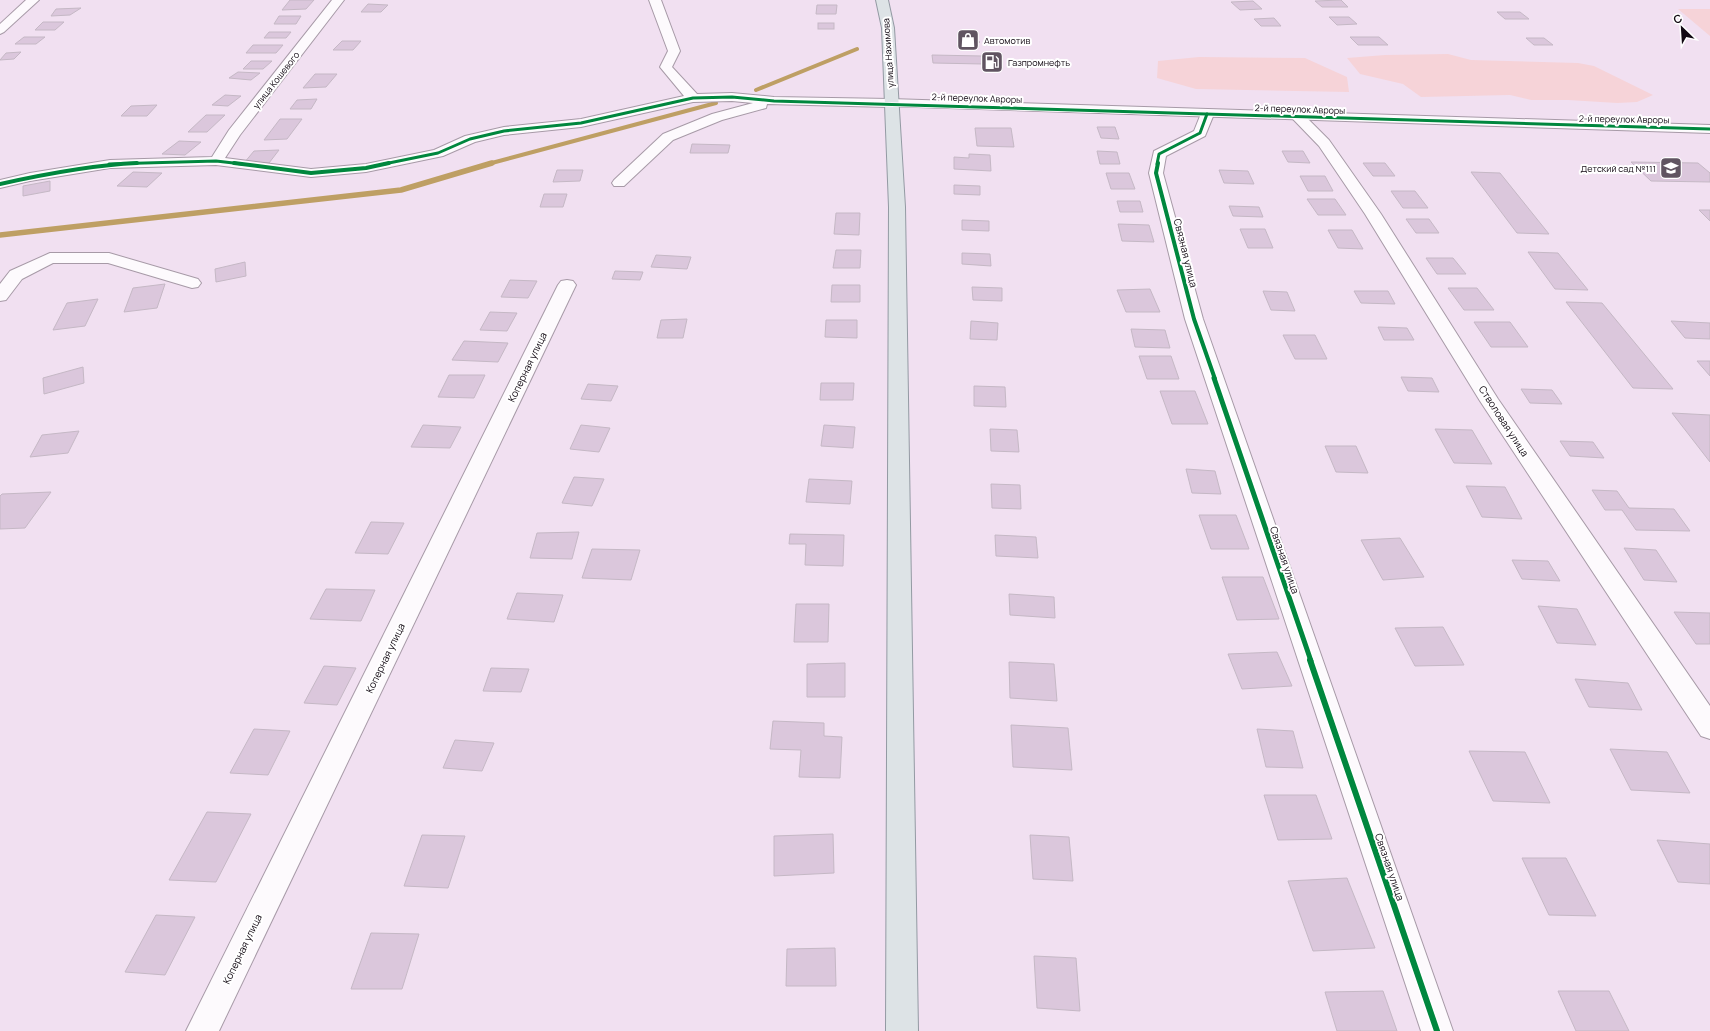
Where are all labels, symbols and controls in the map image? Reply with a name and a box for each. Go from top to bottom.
north arrow [1662,8,1702,48]
text: С [1671,10,1684,27]
street label: улица Нахимова [879,18,897,88]
shop icon: Автомотив [955,27,981,53]
place label: Автомотив [984,34,1030,47]
street label: улица Кошевого [250,49,302,111]
fuel station icon: Газпромнефть [979,49,1005,75]
place label: Газпромнефть [1008,56,1070,69]
street label: 2-й переулок Авроры [932,90,1022,106]
street label: 2-й переулок Авроры [1255,101,1345,117]
street label: 2-й переулок Авроры [1579,112,1669,126]
school or university icon: Детский сад №111 [1658,155,1684,181]
place label: Детский сад №111 [1581,162,1656,175]
street label: Связная улица [1171,217,1201,289]
street label: Коперная улица [504,330,550,404]
street label: Стволовая улица [1476,383,1532,459]
street label: Связная улица [1267,524,1303,596]
street label: Коперная улица [362,621,408,695]
street label: Связная улица [1372,831,1408,903]
street label: Коперная улица [219,912,265,986]

